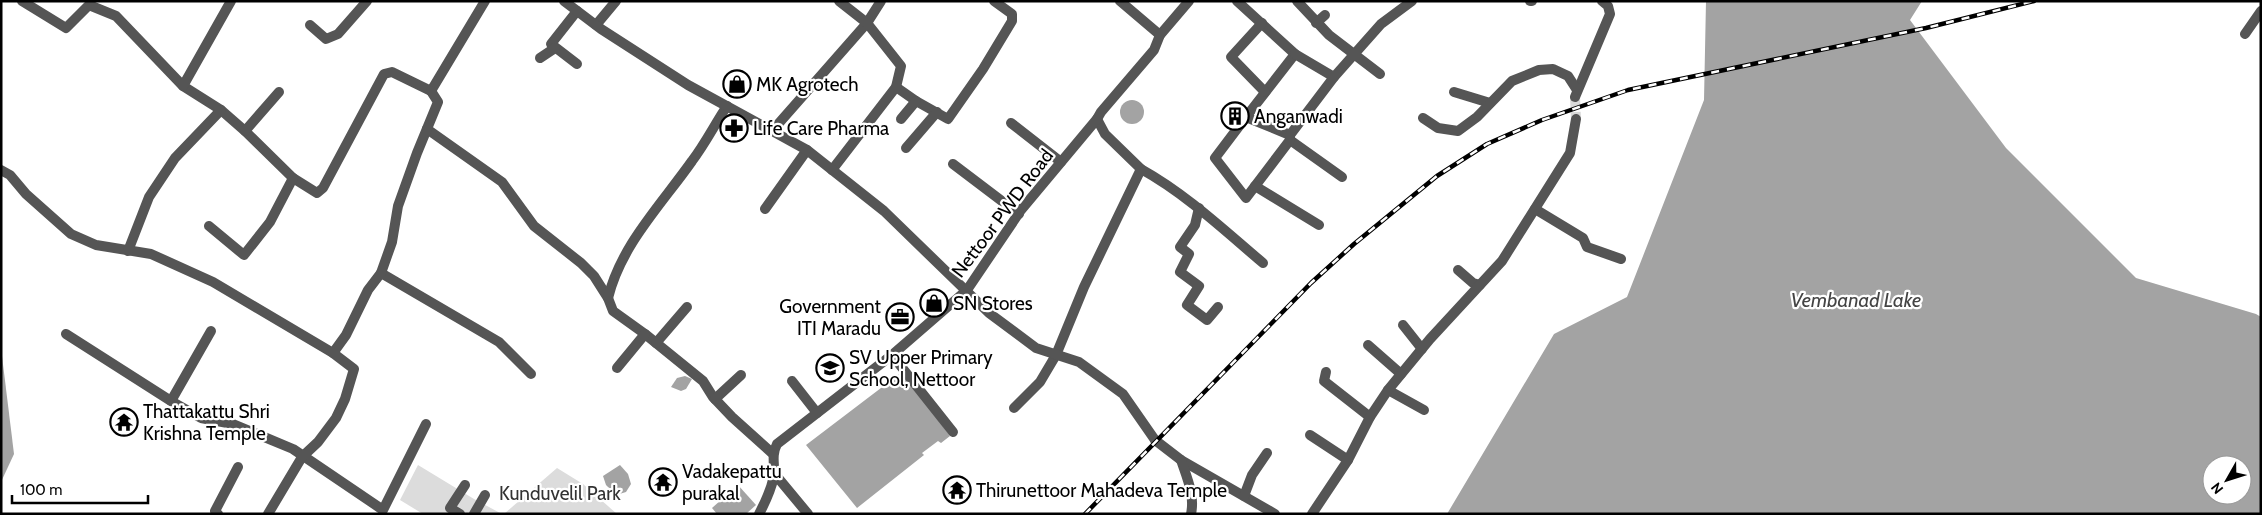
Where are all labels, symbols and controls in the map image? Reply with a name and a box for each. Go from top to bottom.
shop icon: MK Agrotech [722,69,752,99]
place label: MK Agrotech [756,73,858,96]
building icon: Anganwadi [1220,101,1250,131]
place label: Anganwadi [1254,105,1343,128]
pharmacy icon: Life Care Pharma [719,113,749,143]
place label: Life Care Pharma [753,117,889,140]
street label: Nettoor PWD Road [947,145,1058,282]
shop icon: SN Stores [919,288,949,318]
water label: Vembanad Lake [1791,288,1921,312]
place label: SN Stores [953,292,1033,315]
place label: Government ITI Maradu [779,295,882,340]
office icon: Government ITI Maradu [885,302,915,332]
place label: SV Upper Primary School, Nettoor [849,346,993,391]
school or university icon: SV Upper Primary School, Nettoor [815,353,845,383]
place label: Thattakattu Shri Krishna Temple [143,400,270,445]
temple icon: Thattakattu Shri Krishna Temple [109,407,139,437]
north arrow [2202,455,2252,505]
place label: Vadakepattu purakal [682,460,782,505]
temple icon: Vadakepattu purakal [648,467,678,497]
scale bar [12,472,149,504]
temple icon: Thirunettoor Mahadeva Temple [942,475,972,505]
place label: Thirunettoor Mahadeva Temple [976,479,1227,502]
text: N [2207,479,2227,498]
text: 100 m [20,481,62,499]
park label: Kunduvelil Park [499,482,621,505]

